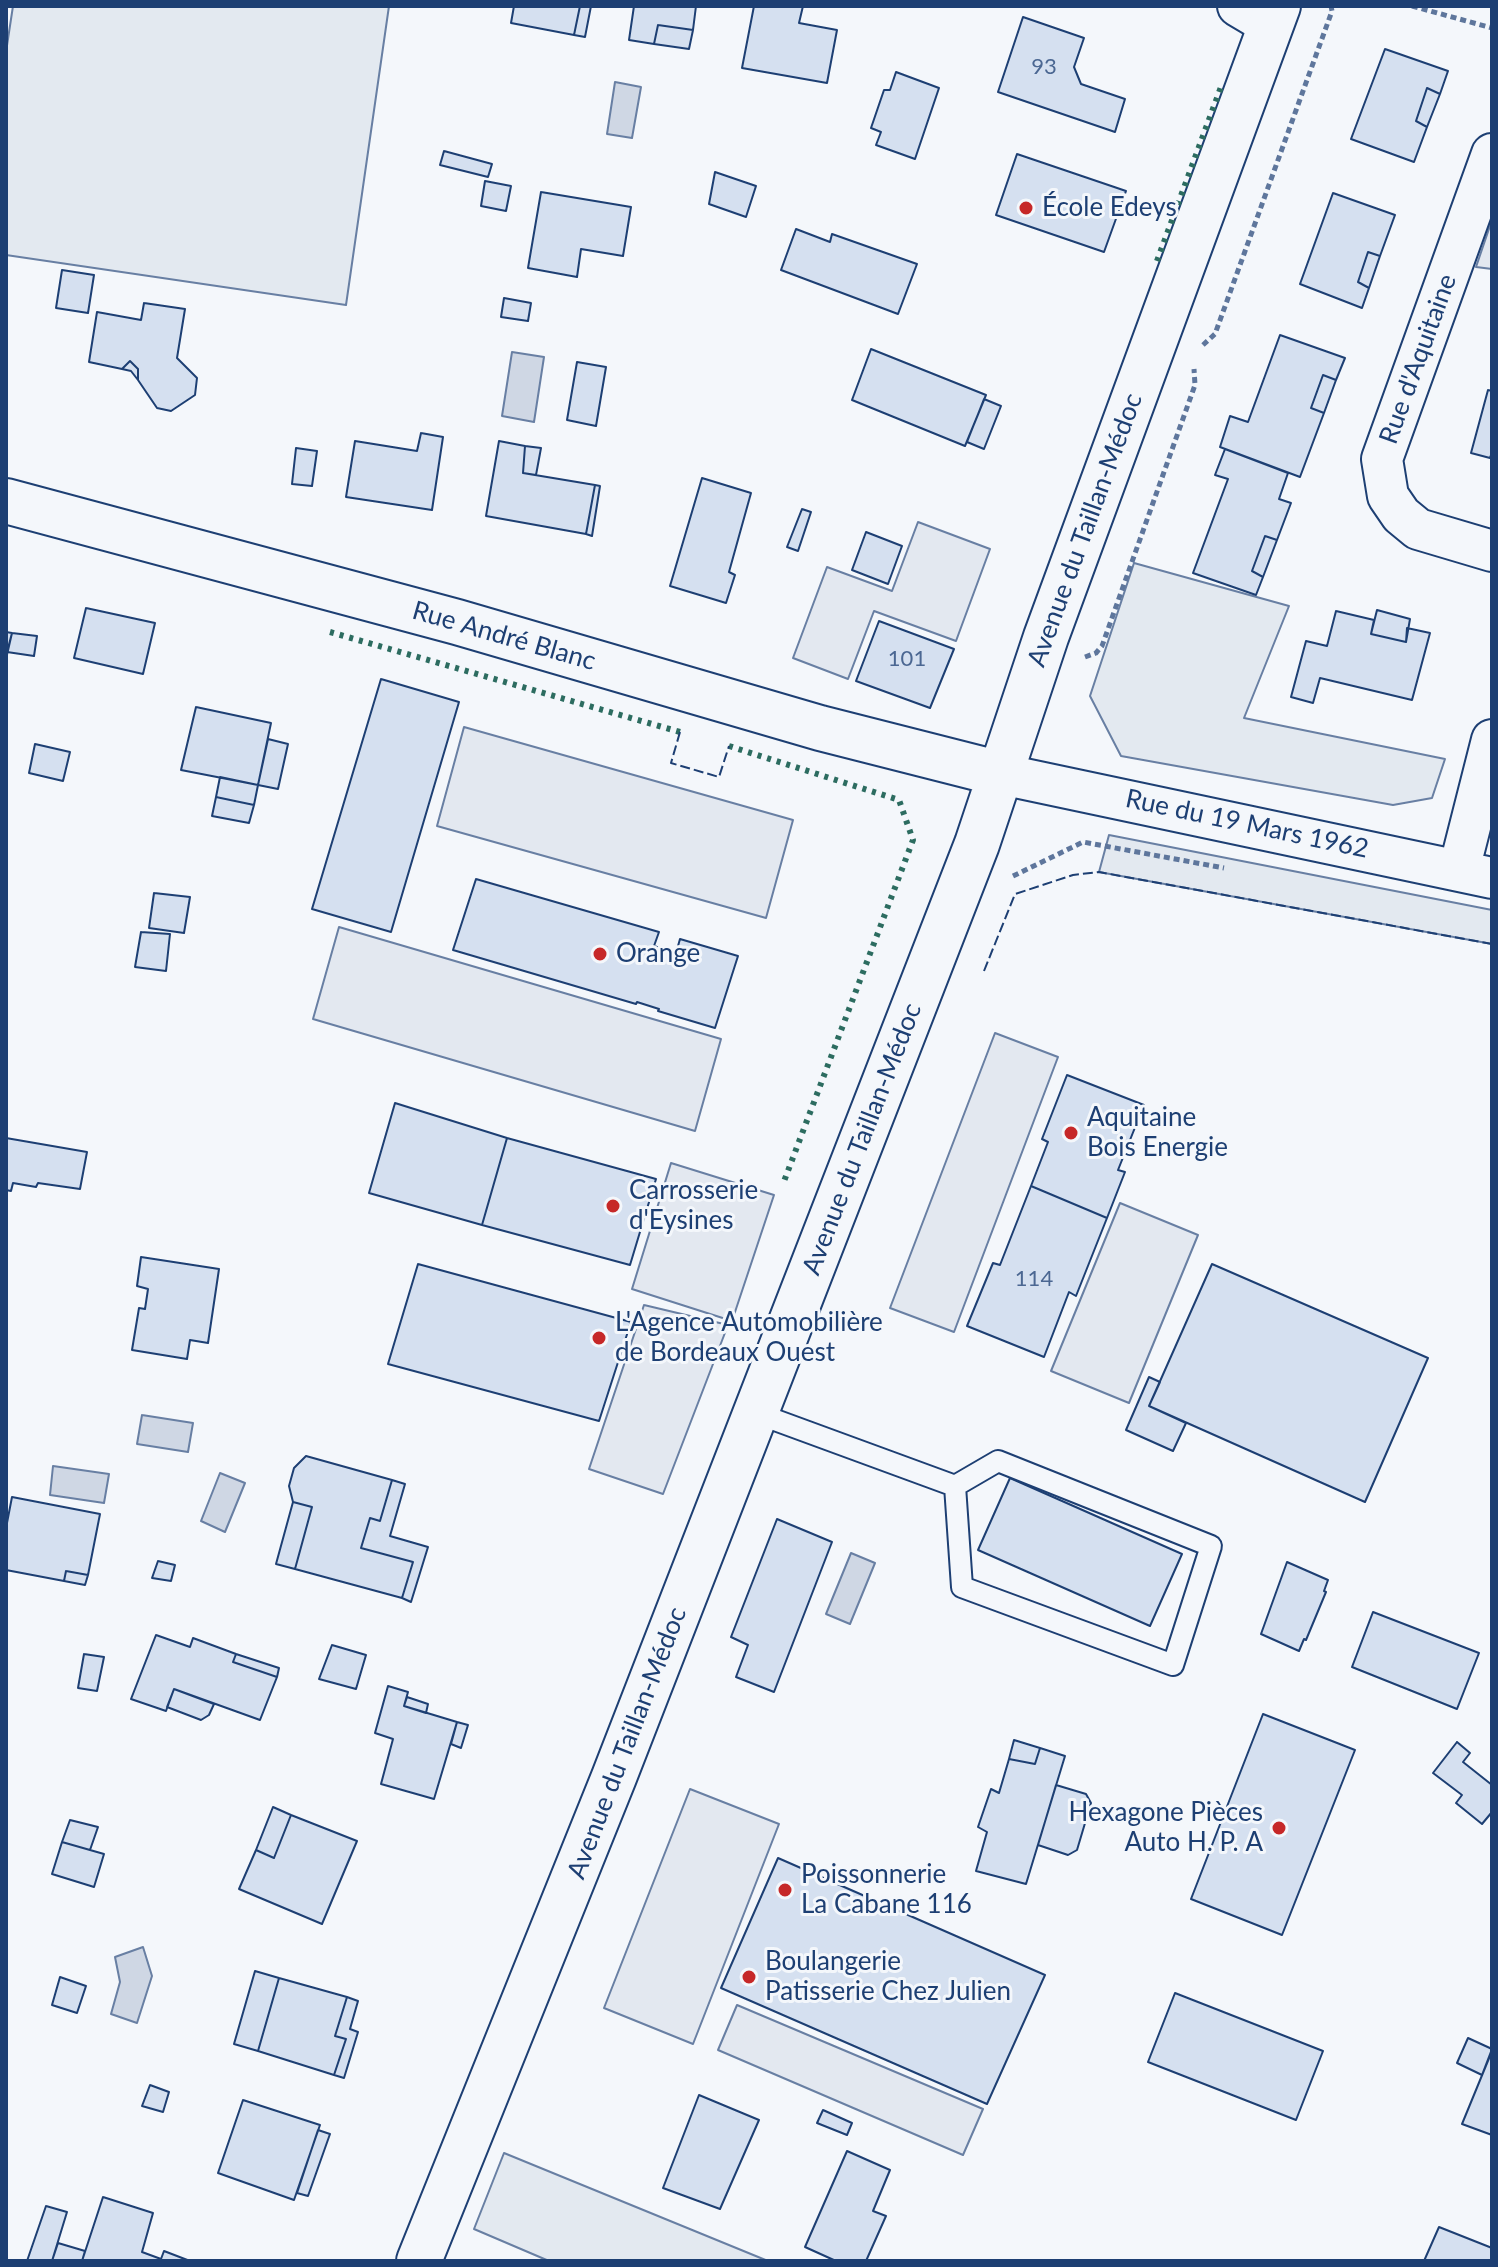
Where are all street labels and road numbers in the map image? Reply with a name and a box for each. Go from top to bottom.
street label: Rue d'Aquitaine [1373,270,1463,448]
street label: Avenue du Taillan-Médoc [1021,389,1149,671]
street label: Rue André Blanc [409,595,599,677]
street label: Rue du 19 Mars 1962 [1123,783,1371,865]
street label: Avenue du Taillan-Médoc [796,999,928,1279]
street label: Avenue du Taillan-Médoc [561,1603,693,1883]

